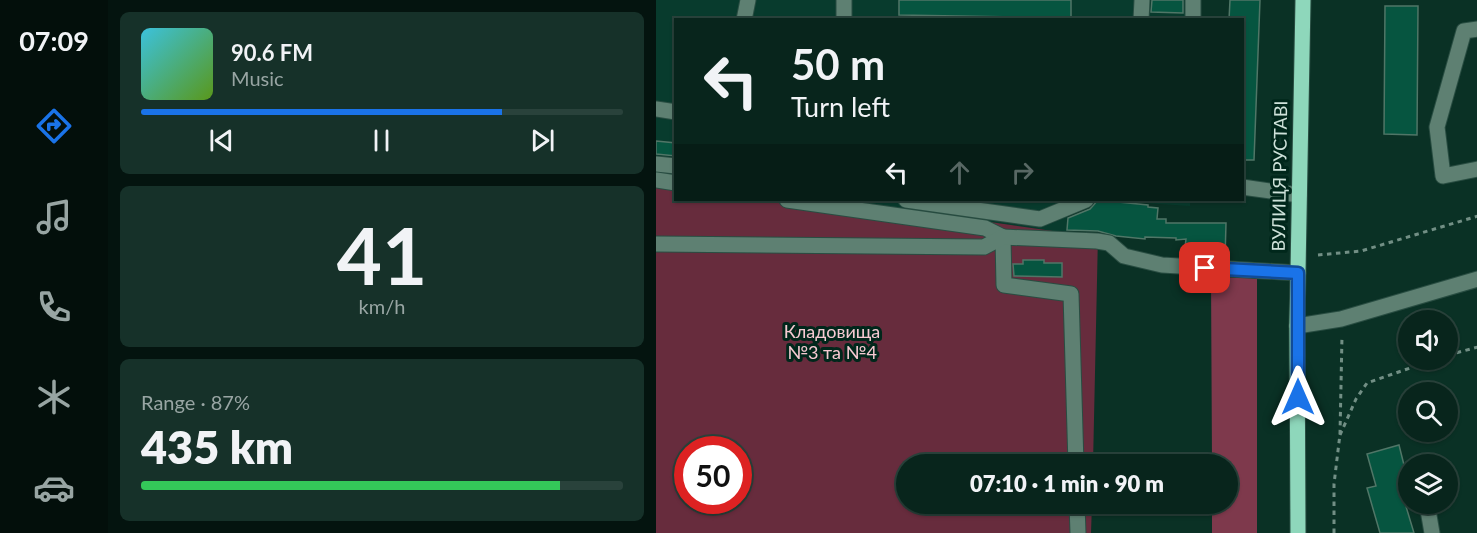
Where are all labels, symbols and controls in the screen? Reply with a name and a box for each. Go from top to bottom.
text: 07:09 [19,24,89,57]
text: 90.6 FM [231,39,313,66]
text: 50 m [791,39,885,89]
icon: left [692,42,770,120]
text: Music [231,66,284,90]
text: Turn left [791,90,890,123]
street label: ВУЛИЦЯ РУСТАВІ [1267,100,1291,252]
icon: directions [33,105,75,147]
icon: previous [205,124,238,157]
icon: pause [365,124,398,157]
icon: next [526,124,559,157]
icon: left [880,156,913,189]
icon: ahead [943,156,976,189]
icon: right [1006,156,1039,189]
icon: music [33,196,75,238]
text: 41 [337,208,427,302]
pin [1179,242,1230,293]
icon: arrive [1188,251,1221,284]
icon: phone [33,286,75,328]
text: km/h [359,294,405,318]
map controls [1398,310,1458,514]
button: sound [1398,310,1458,370]
park label: Кладовища №3 та №4 [784,320,880,363]
position arrow [1266,365,1330,429]
icon: climate [33,376,75,418]
button: search [1398,382,1458,442]
text: Range · 87% [141,390,250,414]
text: 435 km [141,420,293,474]
speed limit sign: 50 [674,436,752,514]
button: layers [1398,454,1458,514]
icon: car [33,467,75,509]
text: 07:10 · 1 min · 90 m [970,470,1164,497]

